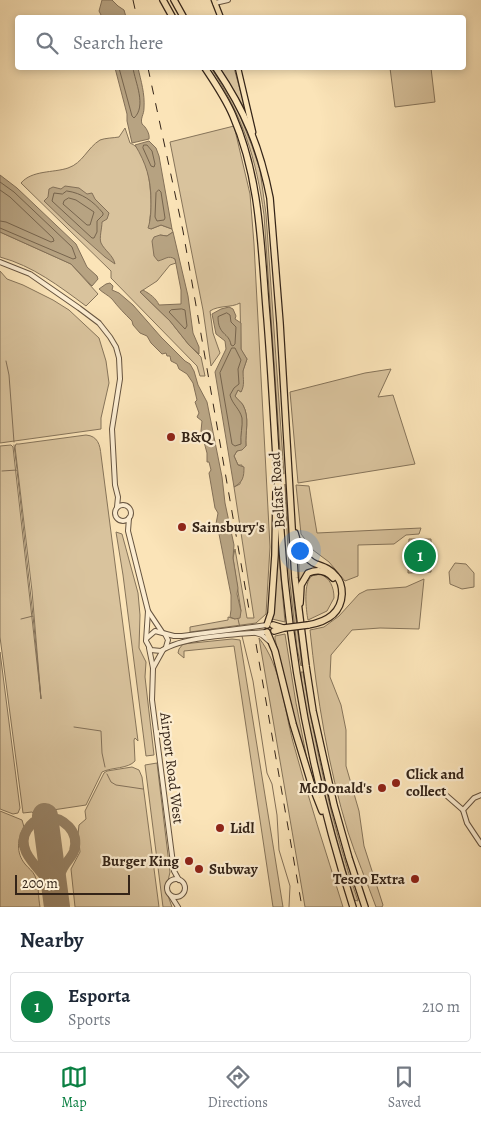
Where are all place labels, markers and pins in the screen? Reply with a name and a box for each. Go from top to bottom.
place label: B&Q [181,427,214,447]
marker: B&Q [165,431,177,443]
place label: Sainsbury's [192,517,265,537]
marker: Sainsbury's [176,521,188,533]
pin: 1 [404,537,436,575]
place label: Click and collect [406,764,465,801]
marker: Click and collect [390,777,402,789]
place label: McDonald's [299,778,372,798]
marker: McDonald's [376,782,388,794]
place label: Lidl [230,818,254,838]
marker: Lidl [214,822,226,834]
place label: Burger King [102,851,179,871]
marker: Burger King [183,855,195,867]
place label: Subway [209,859,259,879]
marker: Subway [193,863,205,875]
place label: Tesco Extra [333,869,406,889]
marker: Tesco Extra [409,873,421,885]

